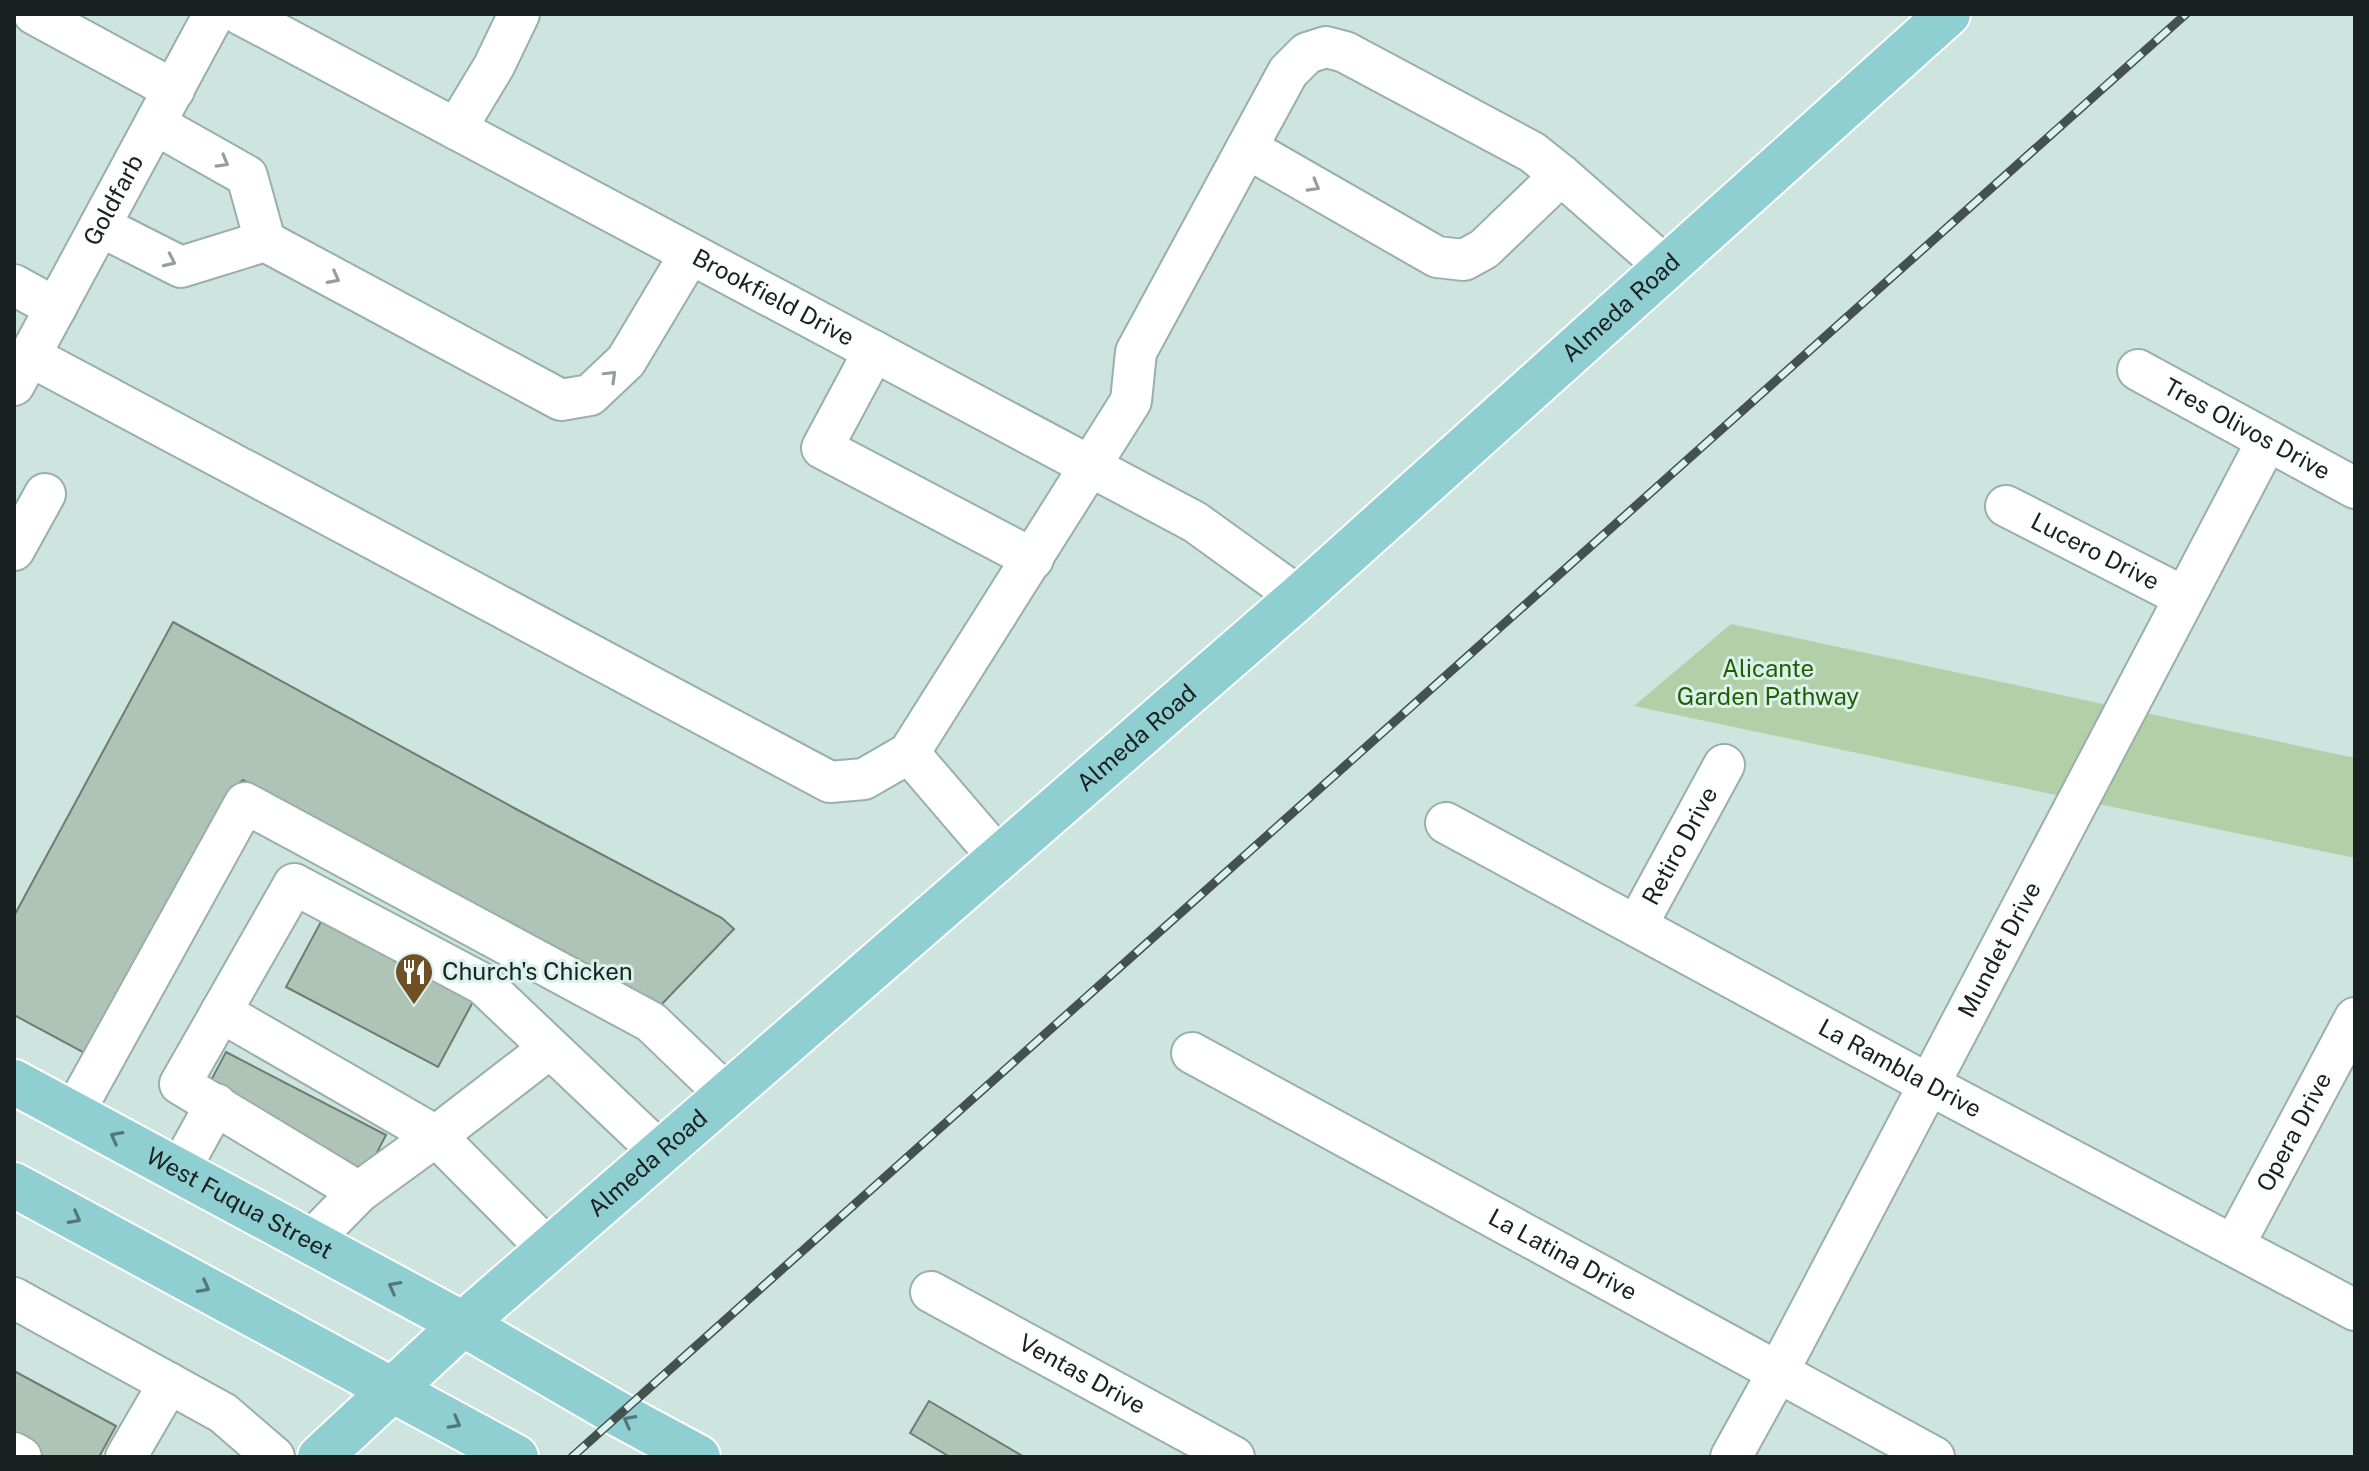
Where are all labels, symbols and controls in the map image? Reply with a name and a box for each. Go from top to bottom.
street label: Goldfarb [77,150,149,250]
one-way arrow [215,153,229,168]
one-way arrow [1306,176,1320,192]
street label: Brookfield Drive [688,242,859,351]
street label: Almeda Road [1556,247,1685,367]
one-way arrow [161,251,176,267]
one-way arrow [326,268,340,283]
one-way arrow [602,370,616,385]
street label: Tres Olivos Drive [2159,372,2336,485]
street label: Lucero Drive [2027,506,2164,595]
park label: Alicante Garden Pathway [1677,654,1859,710]
street label: Almeda Road [1071,678,1201,797]
street label: Retiro Drive [1636,782,1723,909]
street label: Mundet Drive [1952,877,2046,1022]
restaurant icon: Church's Chicken [393,951,435,1006]
place label: Church's Chicken [442,957,633,985]
street label: La Rambla Drive [1814,1012,1986,1123]
street label: Opera Drive [2250,1067,2336,1196]
street label: Almeda Road [582,1103,712,1222]
one-way arrow [110,1132,124,1147]
street label: West Fuqua Street [142,1141,338,1264]
street label: La Latina Drive [1484,1202,1642,1306]
one-way arrow [66,1208,81,1223]
one-way arrow [196,1278,210,1293]
one-way arrow [388,1282,403,1297]
street label: Ventas Drive [1014,1328,1151,1419]
one-way arrow [446,1413,461,1429]
one-way arrow [623,1415,638,1430]

